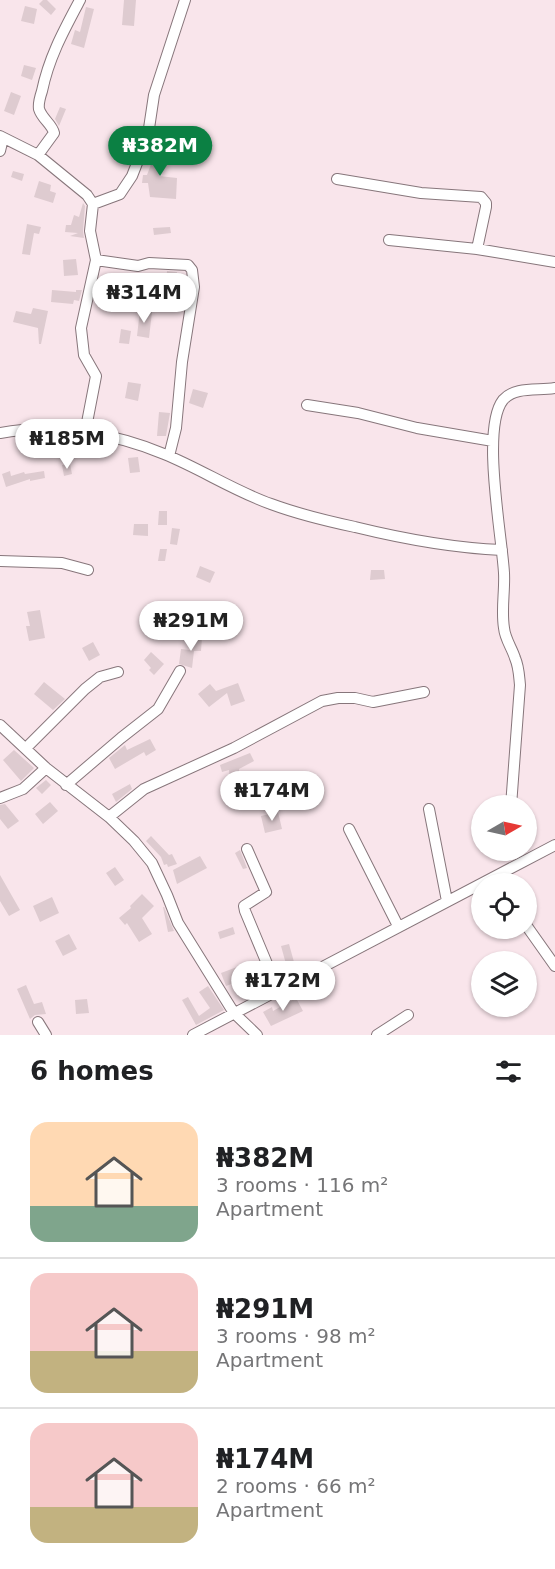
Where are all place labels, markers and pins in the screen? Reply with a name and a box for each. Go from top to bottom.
pin: ₦382M [118,126,202,177]
pin: ₦314M [102,273,186,324]
pin: ₦185M [25,419,109,470]
pin: ₦291M [149,601,233,652]
pin: ₦174M [230,771,314,822]
pin: ₦172M [241,961,325,1012]

